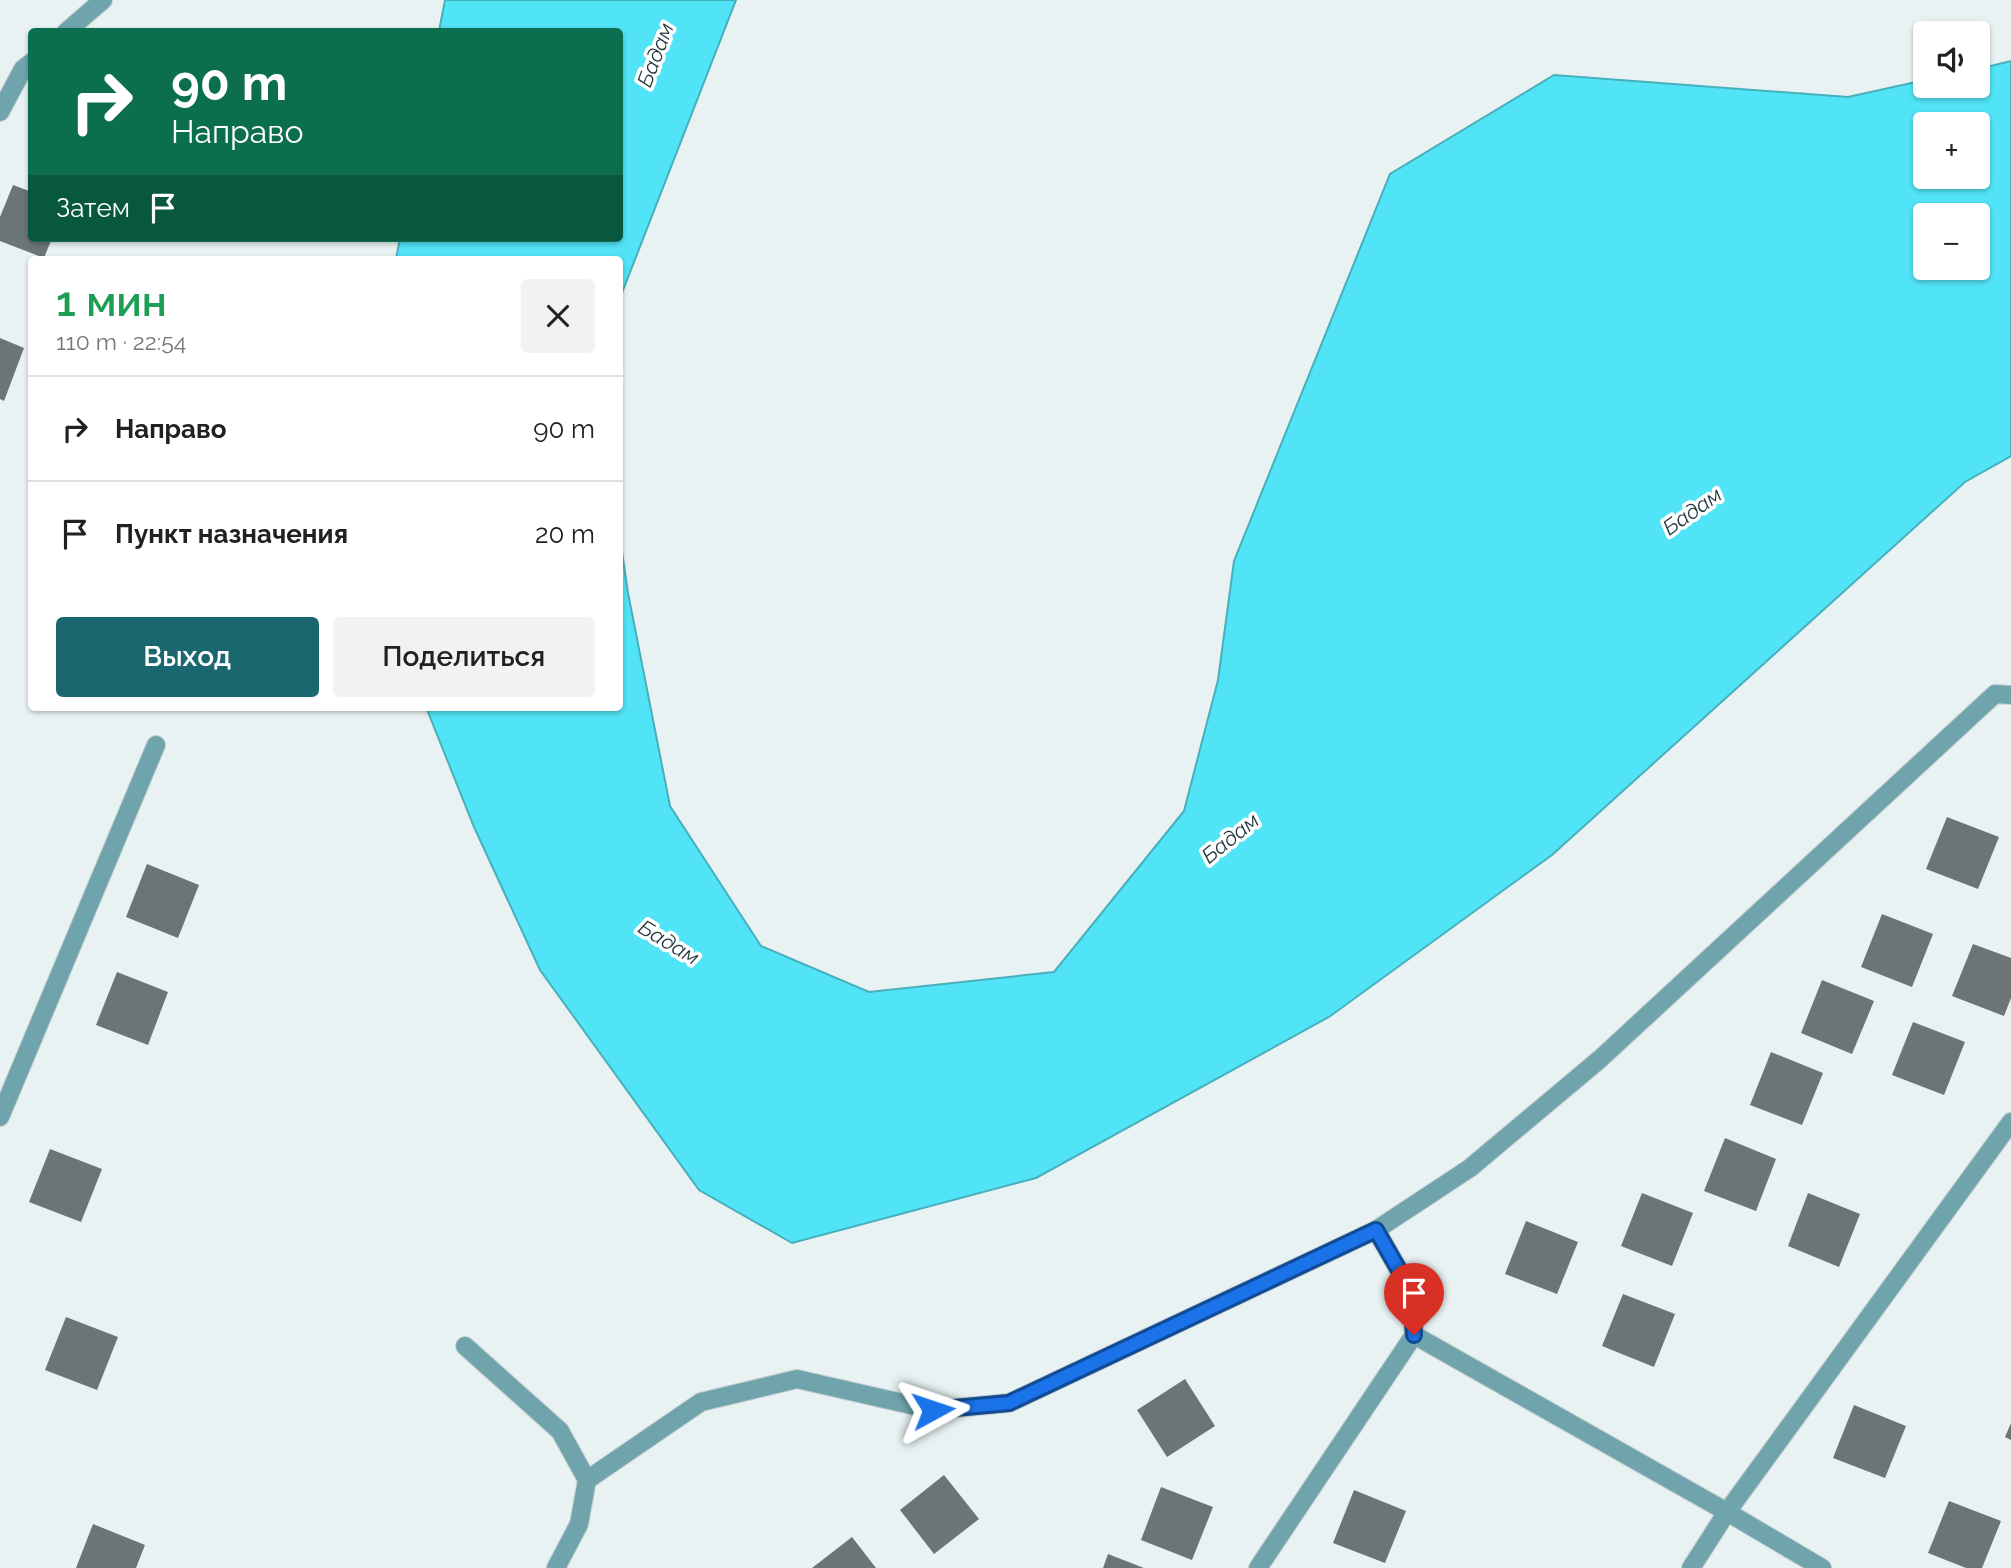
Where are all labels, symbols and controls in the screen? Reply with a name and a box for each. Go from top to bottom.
water label: Бадам [632,19,679,90]
map controls [1913,21,1990,280]
button: sound [1913,21,1990,98]
text: 90 m [171,54,287,111]
icon: right [56,56,147,147]
button: + [1913,112,1990,189]
text: Направо [171,113,303,150]
icon: arrive [144,189,182,227]
text: Затем [56,193,130,223]
button: − [1913,203,1990,280]
text: 1 мин [56,277,167,326]
button: close [521,279,595,353]
text: 110 m · 22:54 [56,328,186,355]
icon: right [56,410,94,448]
text: Направо [115,414,226,444]
text: 90 m [533,414,595,444]
water label: Бадам [1658,482,1727,540]
icon: arrive [56,515,94,553]
text: Пункт назначения [115,519,348,549]
text: 20 m [535,519,595,549]
button: Выход [56,617,319,697]
button: Поделиться [333,617,595,697]
water label: Бадам [1196,807,1264,868]
water label: Бадам [634,914,704,970]
pin [1384,1263,1444,1335]
icon: arrive [1395,1274,1433,1312]
position arrow [896,1373,970,1447]

